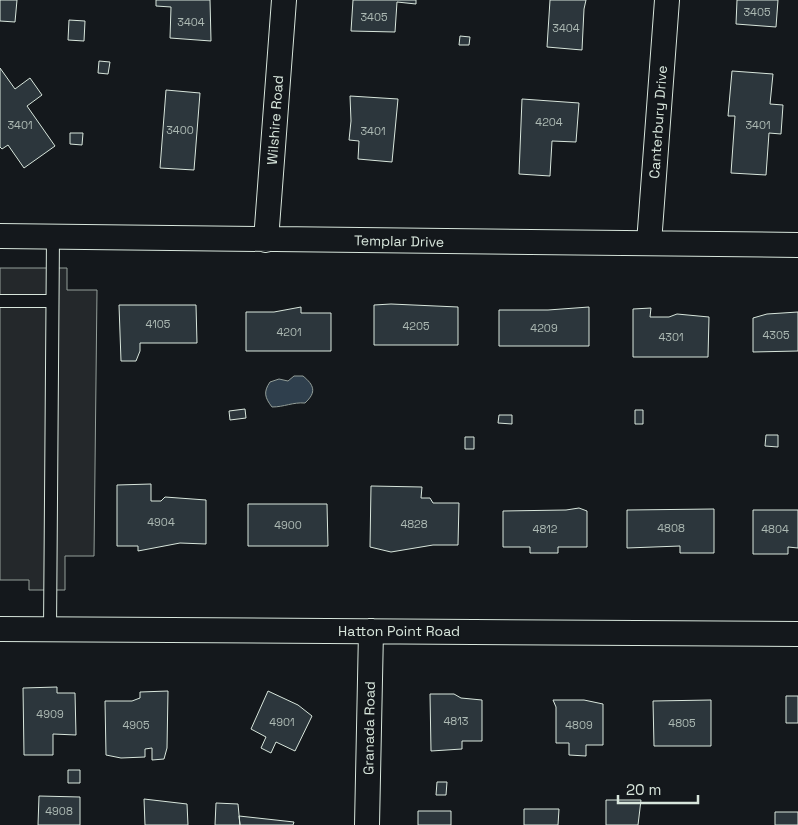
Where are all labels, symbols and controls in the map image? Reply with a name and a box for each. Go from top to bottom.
house number: 3405 [743,5,771,19]
house number: 3405 [360,10,388,24]
house number: 3404 [177,15,205,29]
house number: 3404 [552,21,580,35]
street label: Canterbury Drive [645,65,671,179]
street label: Wilshire Road [263,75,287,165]
house number: 4204 [535,115,563,129]
house number: 3401 [7,118,33,132]
house number: 3401 [745,118,771,132]
house number: 3400 [166,123,194,137]
house number: 3401 [360,124,386,138]
street label: Templar Drive [354,231,444,251]
house number: 4105 [146,317,171,331]
house number: 4205 [402,319,430,333]
house number: 4209 [530,321,558,335]
house number: 4201 [276,325,302,339]
house number: 4305 [762,328,790,342]
house number: 4301 [658,330,684,344]
house number: 4904 [147,515,175,529]
house number: 4828 [400,517,428,531]
house number: 4900 [274,518,302,532]
house number: 4808 [657,521,685,535]
house number: 4812 [533,522,558,536]
house number: 4804 [761,522,789,536]
street label: Hatton Point Road [338,622,460,640]
street label: Granada Road [359,681,379,775]
house number: 4909 [36,707,64,721]
house number: 4813 [444,714,469,728]
house number: 4901 [269,715,295,729]
house number: 4805 [668,716,696,730]
house number: 4905 [122,718,150,732]
house number: 4809 [565,718,593,732]
scale bar [618,772,698,804]
text: 20 m [626,780,661,799]
house number: 4908 [45,804,73,818]

